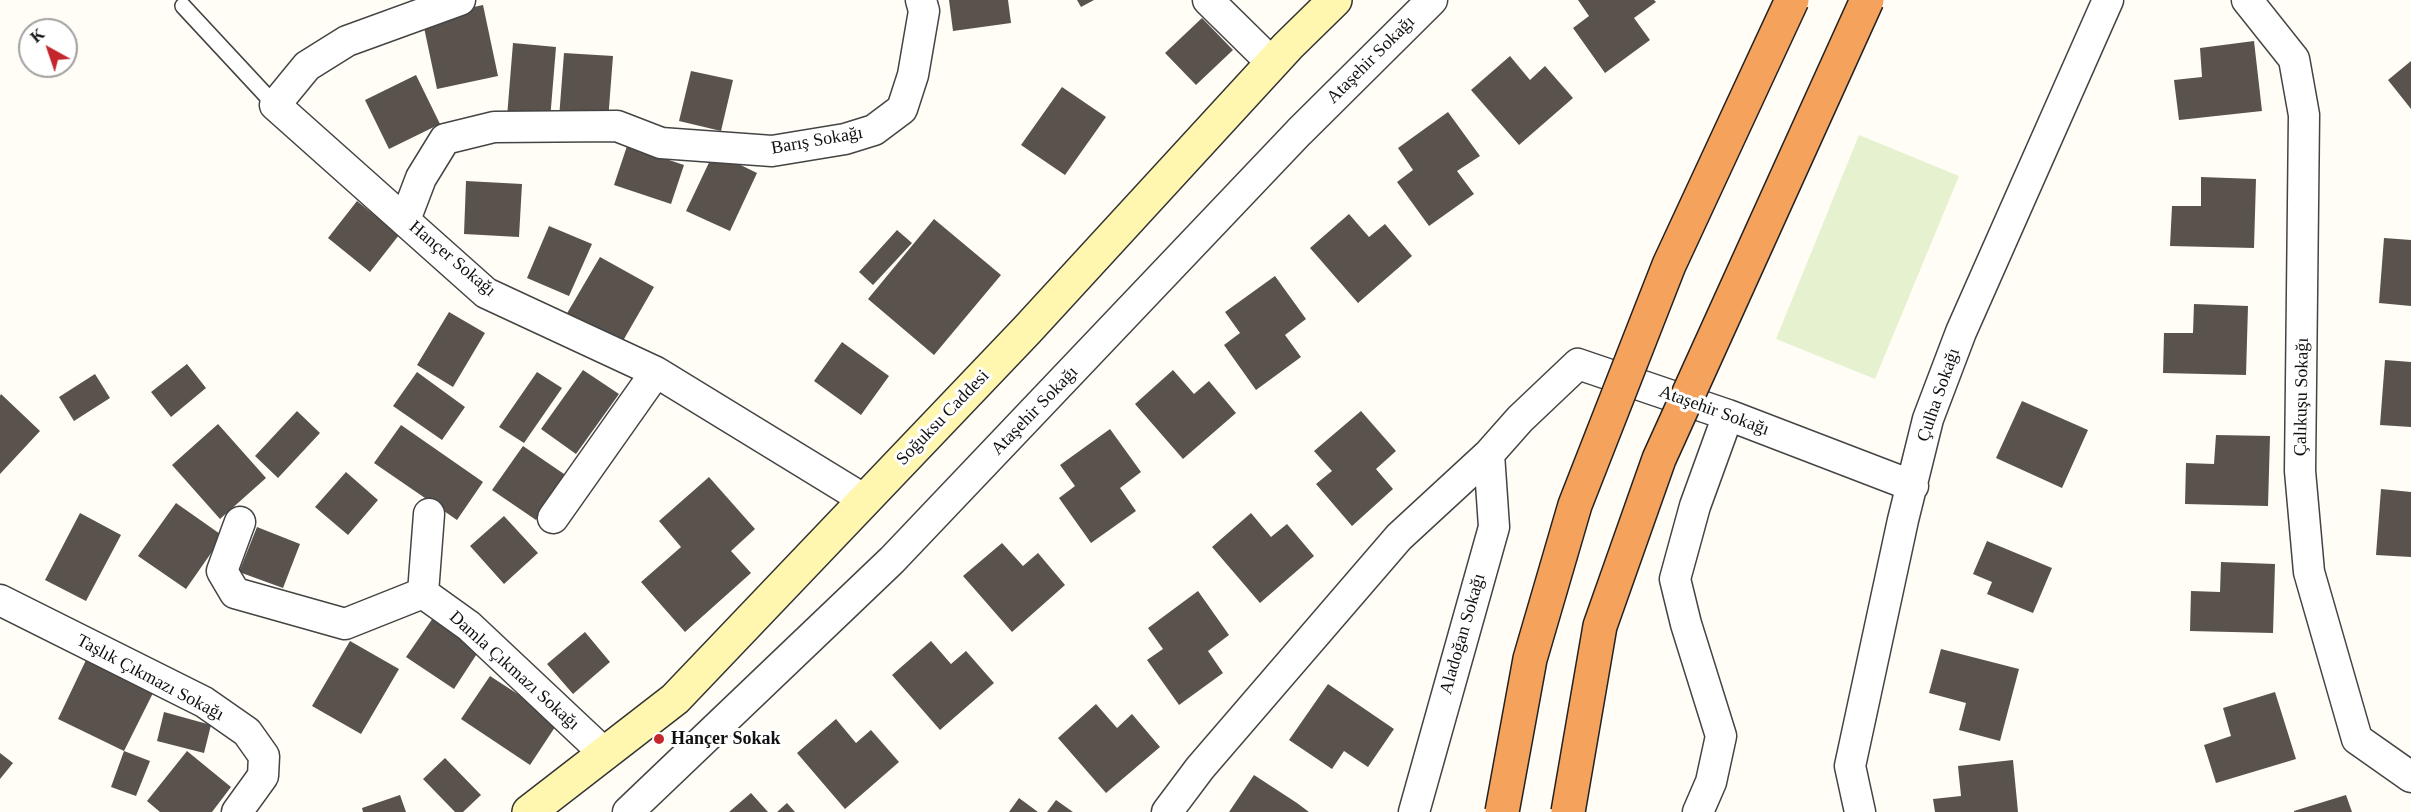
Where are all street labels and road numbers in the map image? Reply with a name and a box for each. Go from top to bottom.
street label: Ataşehir Sokağı [1323,12,1419,108]
street label: Barış Sokağı [770,122,864,160]
street label: Hançer Sokağı [404,217,500,301]
street label: Çalıkuşu Sokağı [2290,338,2314,456]
street label: Çulha Sokağı [1913,345,1965,445]
street label: Ataşehir Sokağı [987,362,1083,460]
street label: Soğuksu Caddesi [892,366,994,470]
street label: Ataşehir Sokağı [1656,381,1772,441]
street label: Aladoğan Sokağı [1435,571,1491,697]
street label: Damla Çıkmazı Sokağı [444,607,584,735]
street label: Taşlık Çıkmazı Sokağı [73,630,227,726]

